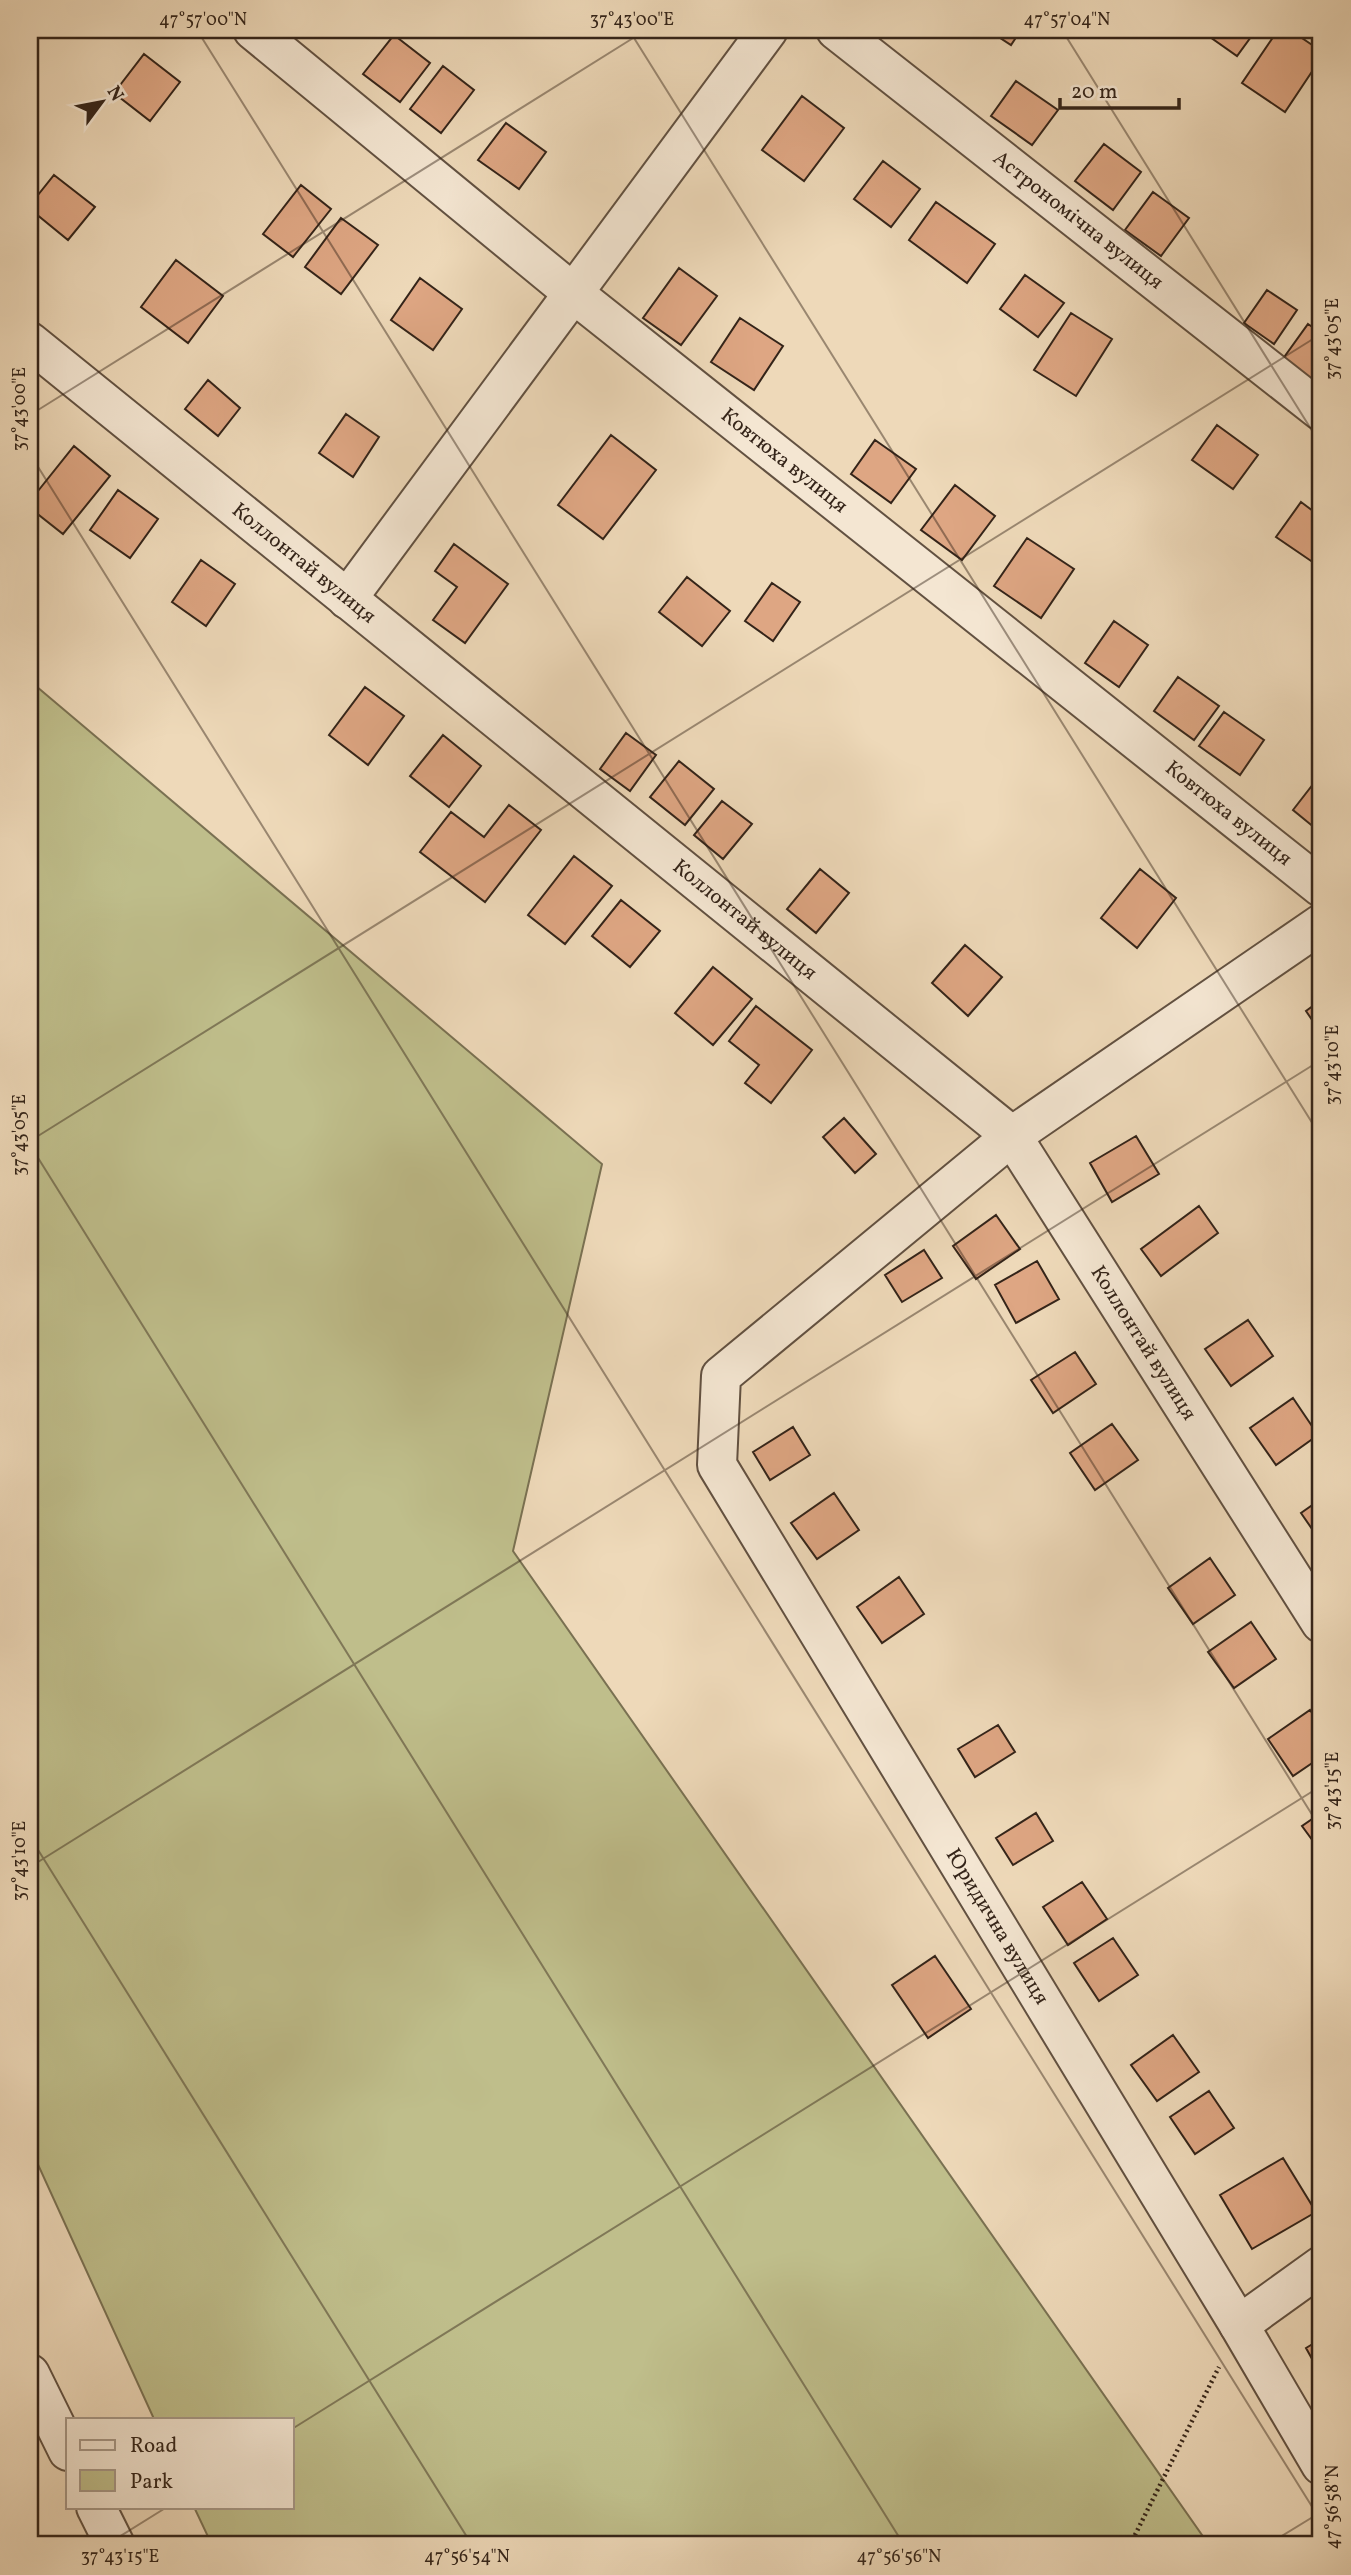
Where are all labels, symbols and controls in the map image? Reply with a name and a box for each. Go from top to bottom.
text: 47°57'00"N [159,8,247,33]
text: 37°43'00"E [590,8,674,33]
text: 47°57'04"N [1024,8,1110,33]
north arrow [66,66,136,136]
scale bar [1060,66,1180,110]
text: 20 m [1071,78,1117,107]
text: N [100,81,130,107]
street label: Астрономічна вулиця [987,144,1170,296]
text: 37°43'05"E [1321,298,1346,380]
text: 37°43'00"E [8,367,33,451]
street label: Ковтюха вулиця [715,401,854,520]
street label: Коллонтай вулиця [225,496,382,631]
street label: Ковтюха вулиця [1159,754,1298,873]
street label: Коллонтай вулиця [666,853,823,987]
text: 37°43'10"E [1321,1025,1346,1105]
text: 37°43'05"E [8,1094,33,1176]
street label: Коллонтай вулиця [1083,1260,1203,1426]
text: 37°43'15"E [1321,1751,1346,1830]
text: 37°43'10"E [8,1821,33,1901]
street label: Юридична вулиця [939,1843,1056,2010]
legend [66,2418,294,2508]
text: Road [130,2432,177,2461]
text: 47°56'58"N [1321,2465,1346,2549]
text: Park [130,2468,173,2497]
text: 37°43'15"E [81,2545,160,2570]
text: 47°56'54"N [424,2545,510,2570]
text: 47°56'56"N [857,2545,941,2570]

